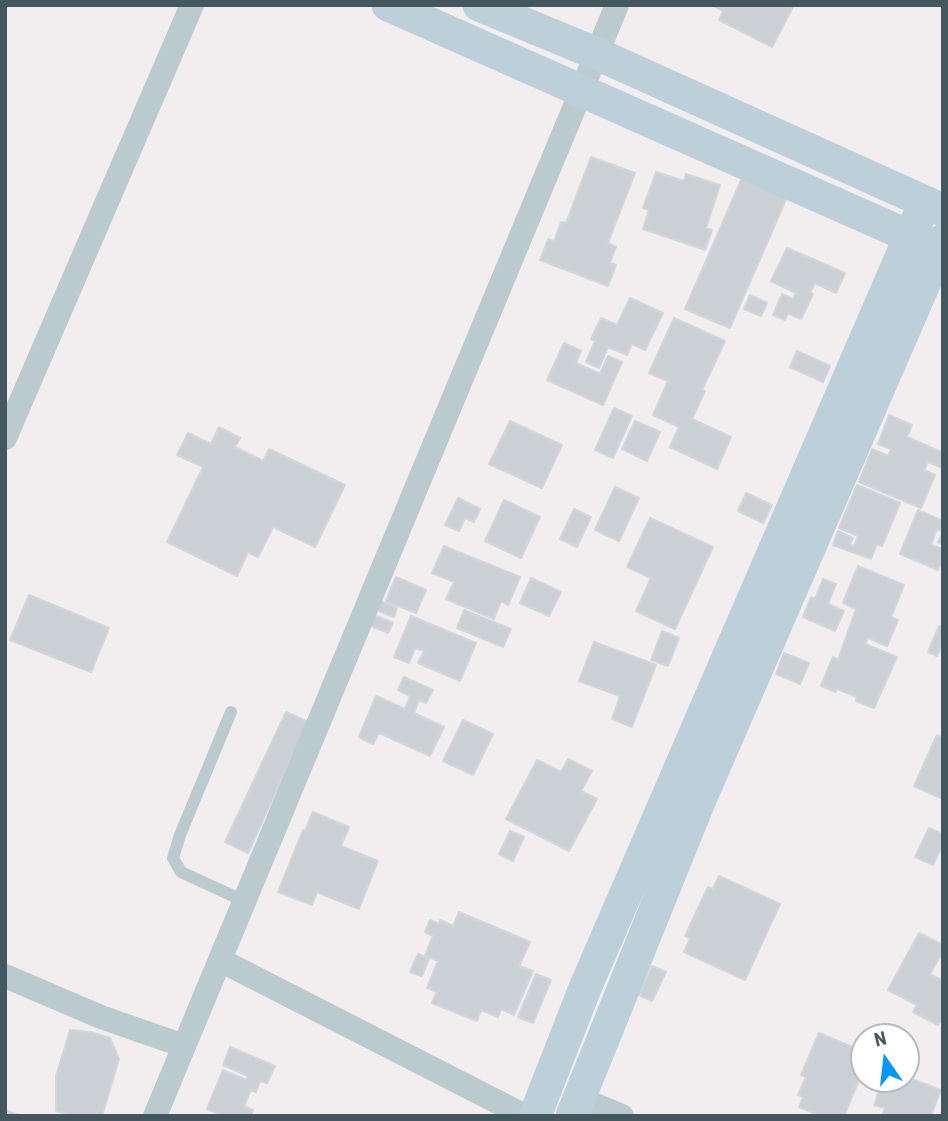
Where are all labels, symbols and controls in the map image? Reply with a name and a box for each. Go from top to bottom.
north arrow [850,1023,920,1093]
text: N [872,1027,889,1052]

